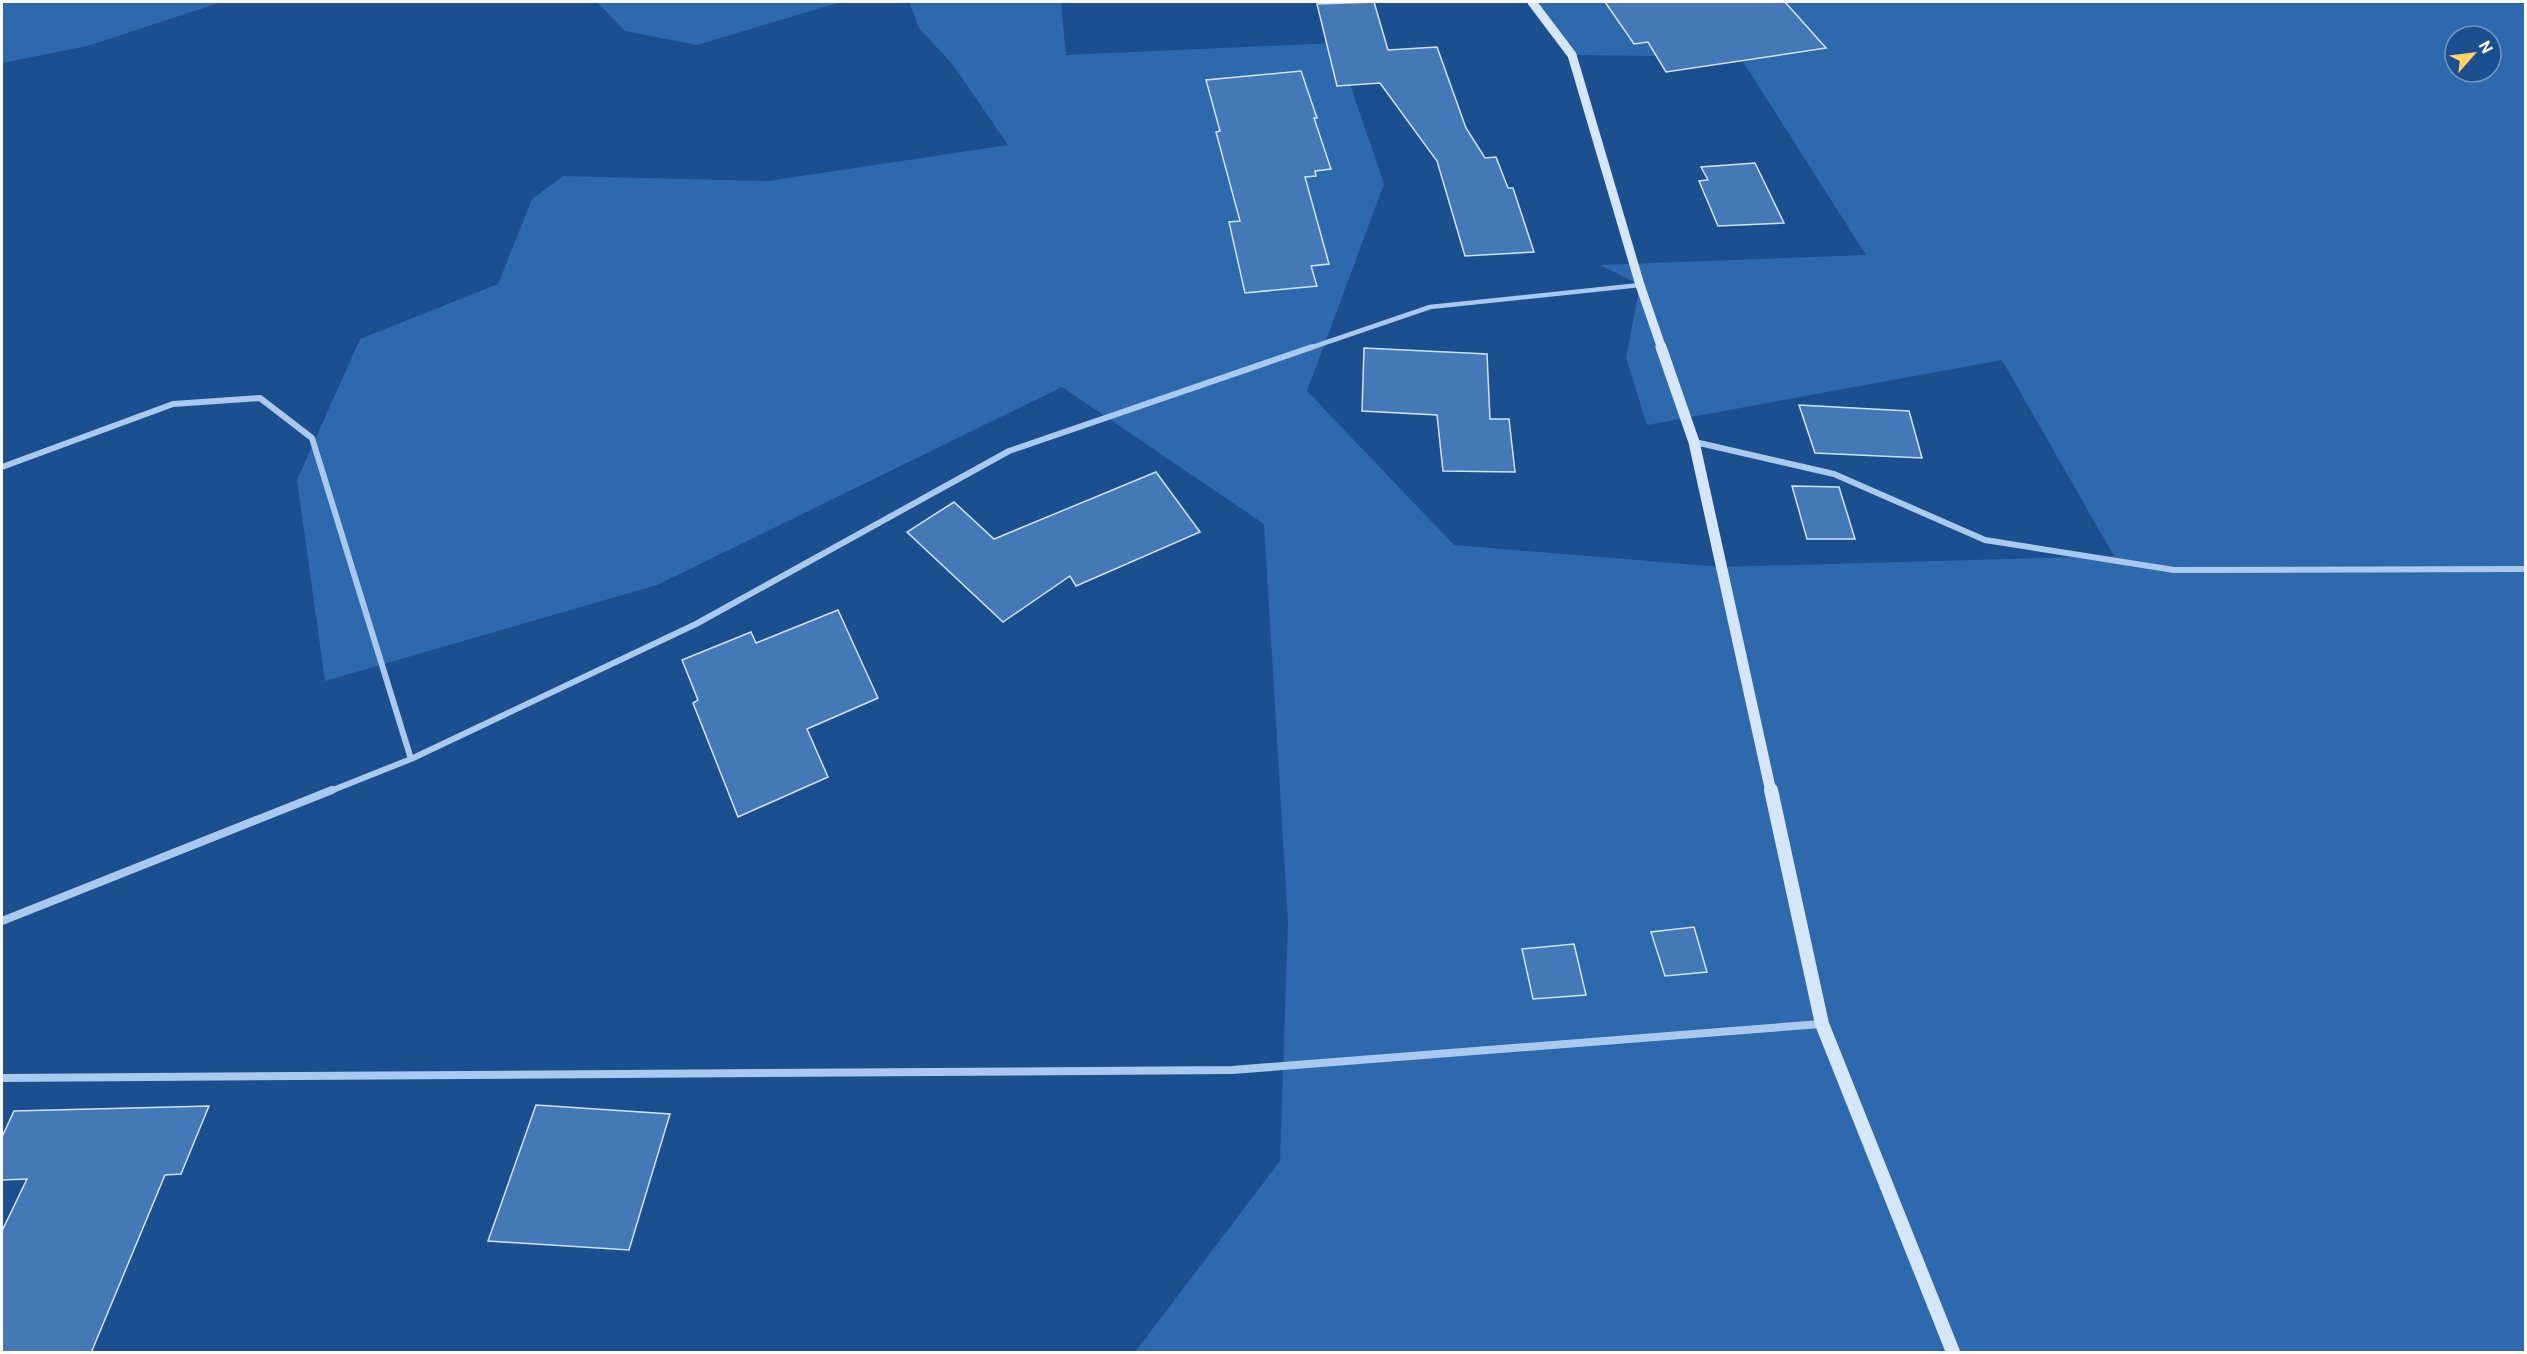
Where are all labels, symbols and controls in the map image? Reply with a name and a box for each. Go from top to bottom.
north arrow [2443,24,2503,84]
text: N [2475,38,2497,57]

